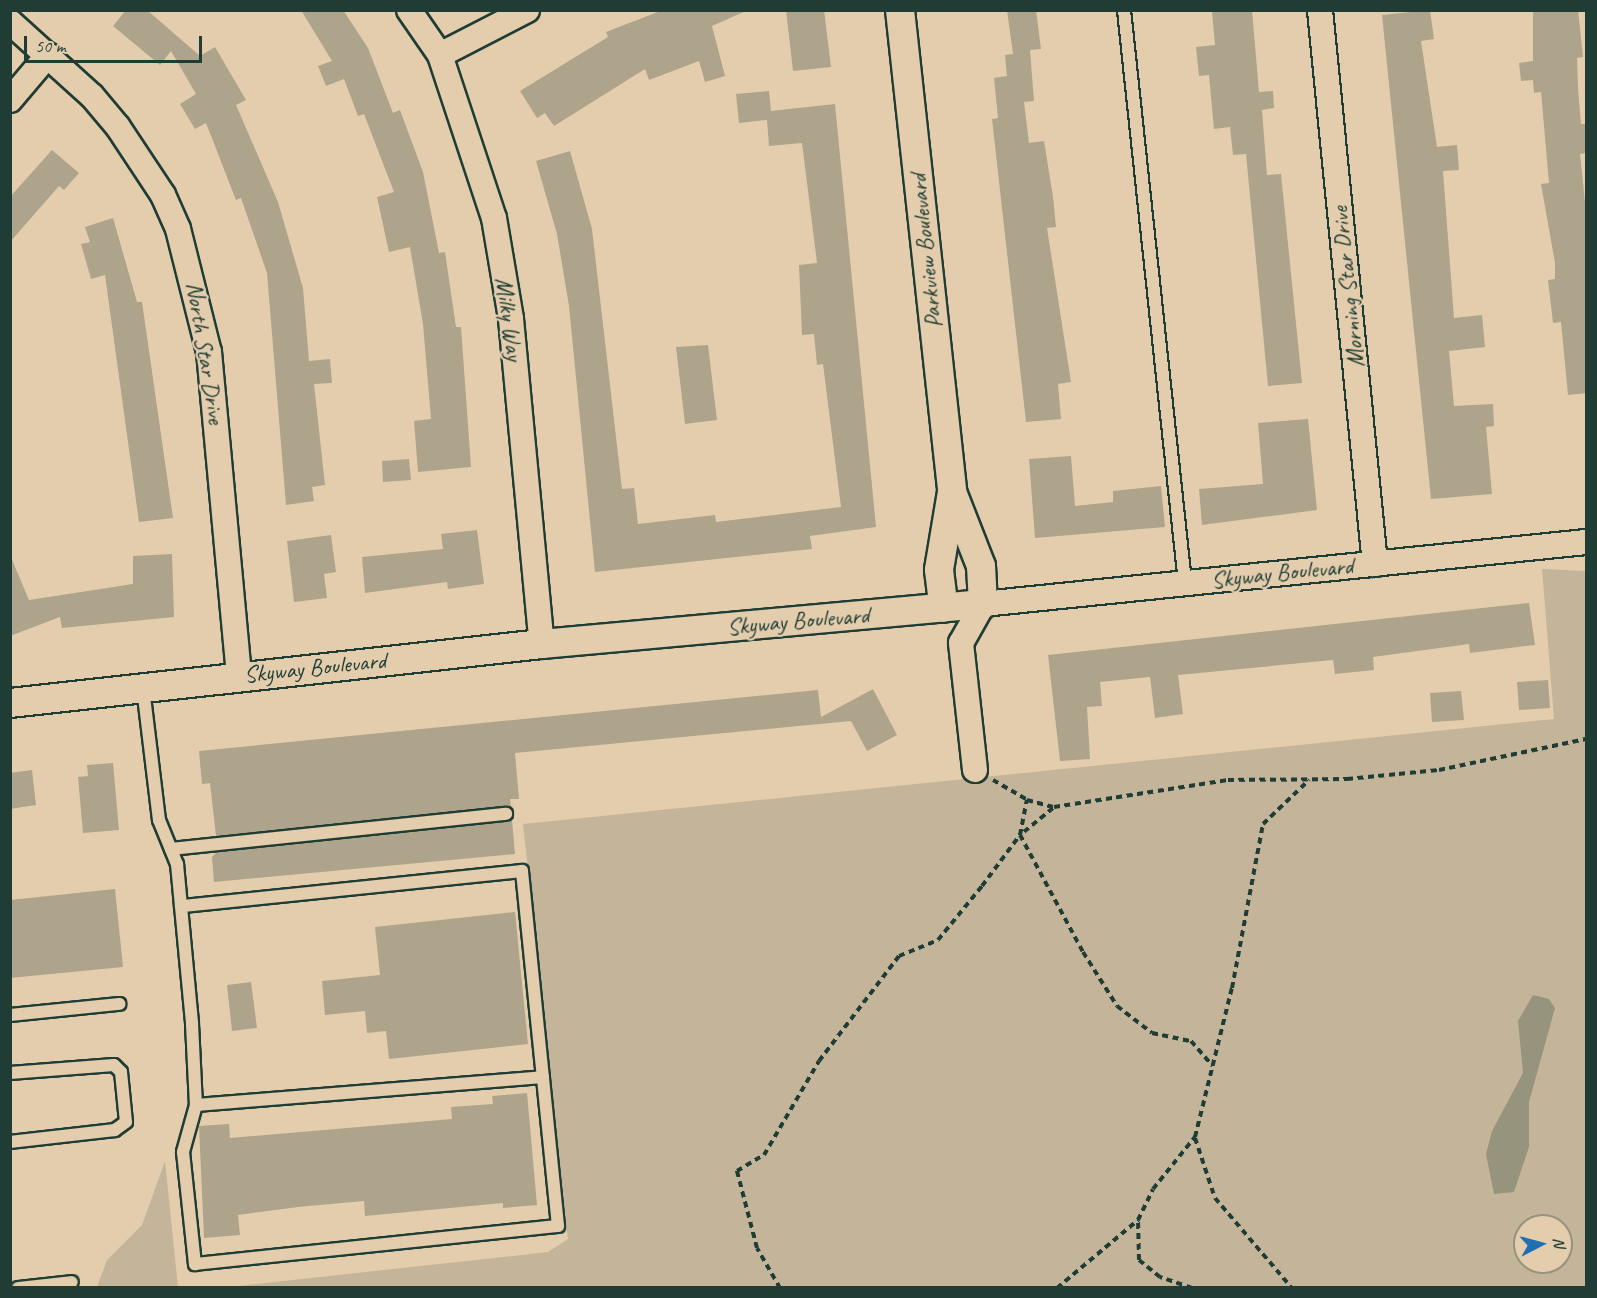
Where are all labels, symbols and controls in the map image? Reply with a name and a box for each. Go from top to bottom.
scale bar [27,24,206,62]
text: 50 m [35,35,66,57]
street label: Parkview Boulevard [904,173,948,329]
street label: Morning Star Drive [1325,204,1371,370]
street label: Milky Way [489,275,529,363]
street label: North Star Drive [179,280,231,426]
street label: Skyway Boulevard [1209,551,1355,595]
street label: Skyway Boulevard [725,600,871,642]
street label: Skyway Boulevard [242,646,388,690]
north arrow [1513,1214,1573,1274]
text: N [1548,1236,1569,1248]

